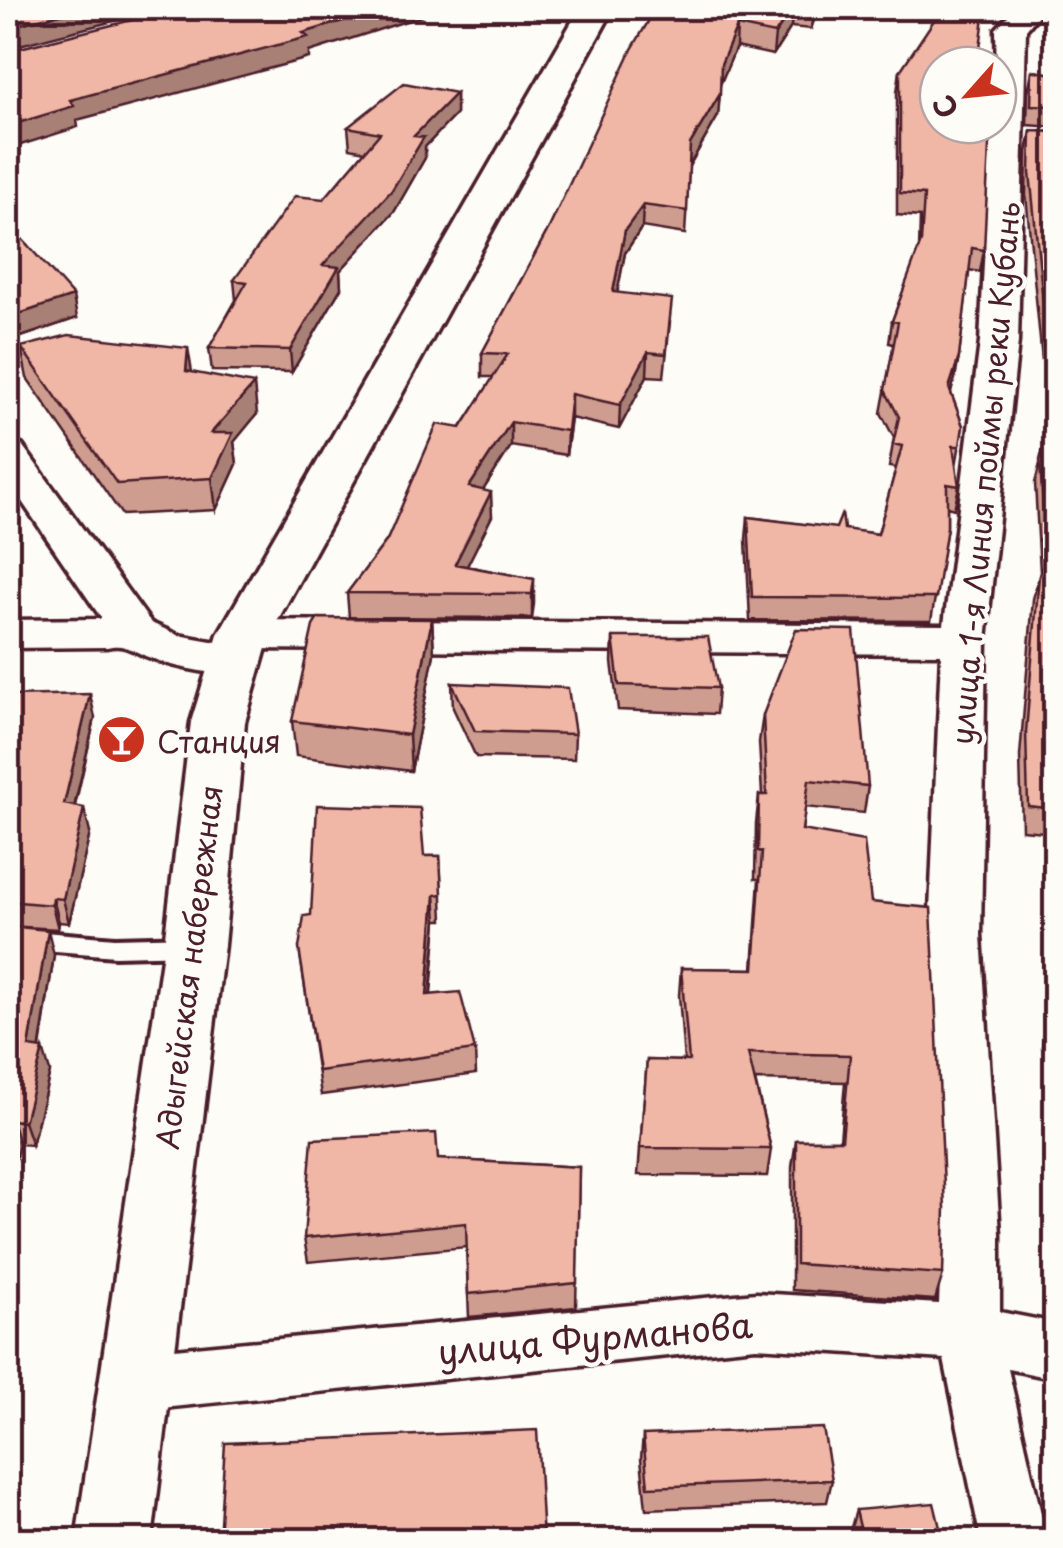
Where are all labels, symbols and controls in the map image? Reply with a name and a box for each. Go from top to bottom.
north arrow [918,45,1018,145]
text: С [920,88,968,126]
street label: улица 1-я Линия поймы реки Кубань [938,200,1030,746]
bar icon: Станция [96,714,148,766]
place label: Станция [157,718,281,763]
street label: Адыгейская набережная [143,782,233,1152]
street label: улица Фурманова [435,1297,755,1377]

